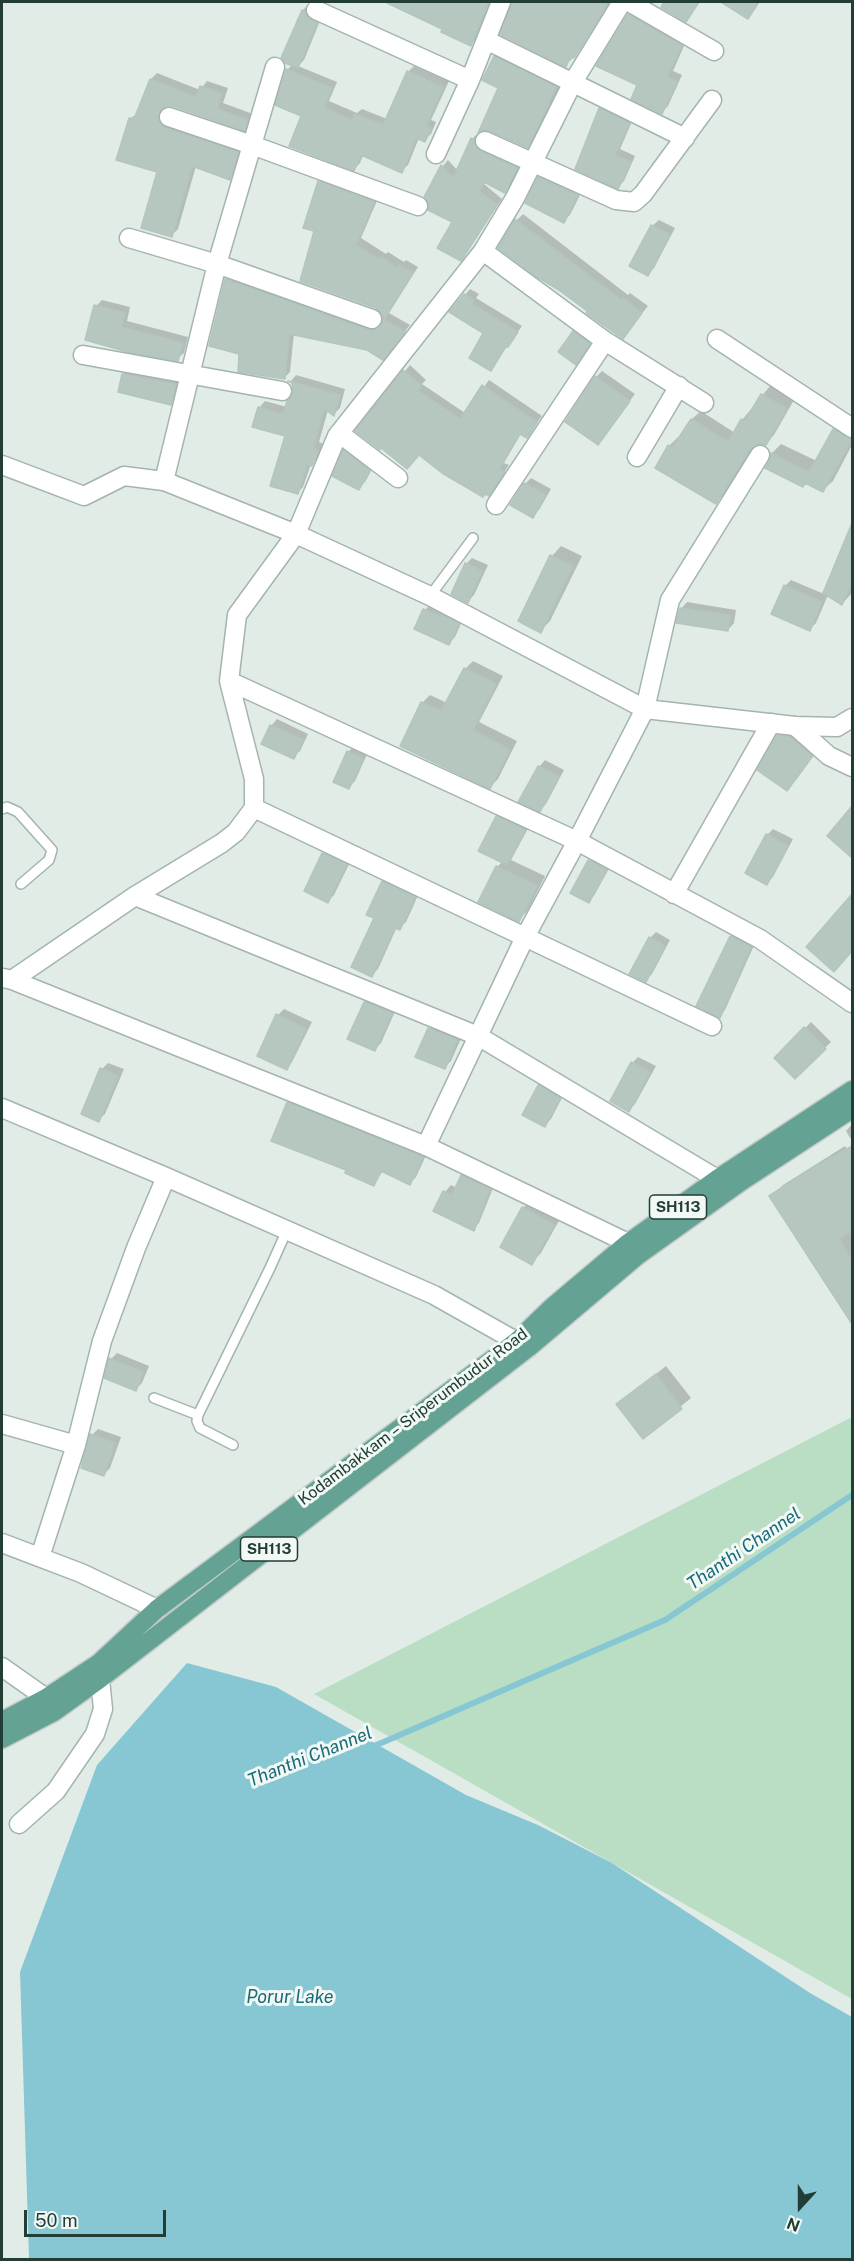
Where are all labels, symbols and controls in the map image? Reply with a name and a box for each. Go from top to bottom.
road number: SH113 [650,1195,706,1219]
street label: Kodambakkam – Sriperumbudur Road [295,1324,531,1510]
water label: Thanthi Channel [683,1503,805,1595]
road number: SH113 [240,1537,298,1561]
water label: Thanthi Channel [245,1722,375,1792]
water label: Porur Lake [246,1986,334,2008]
north arrow [770,2177,830,2237]
scale bar [27,2198,170,2236]
text: 50 m [35,2210,78,2231]
text: N [784,2213,803,2235]

